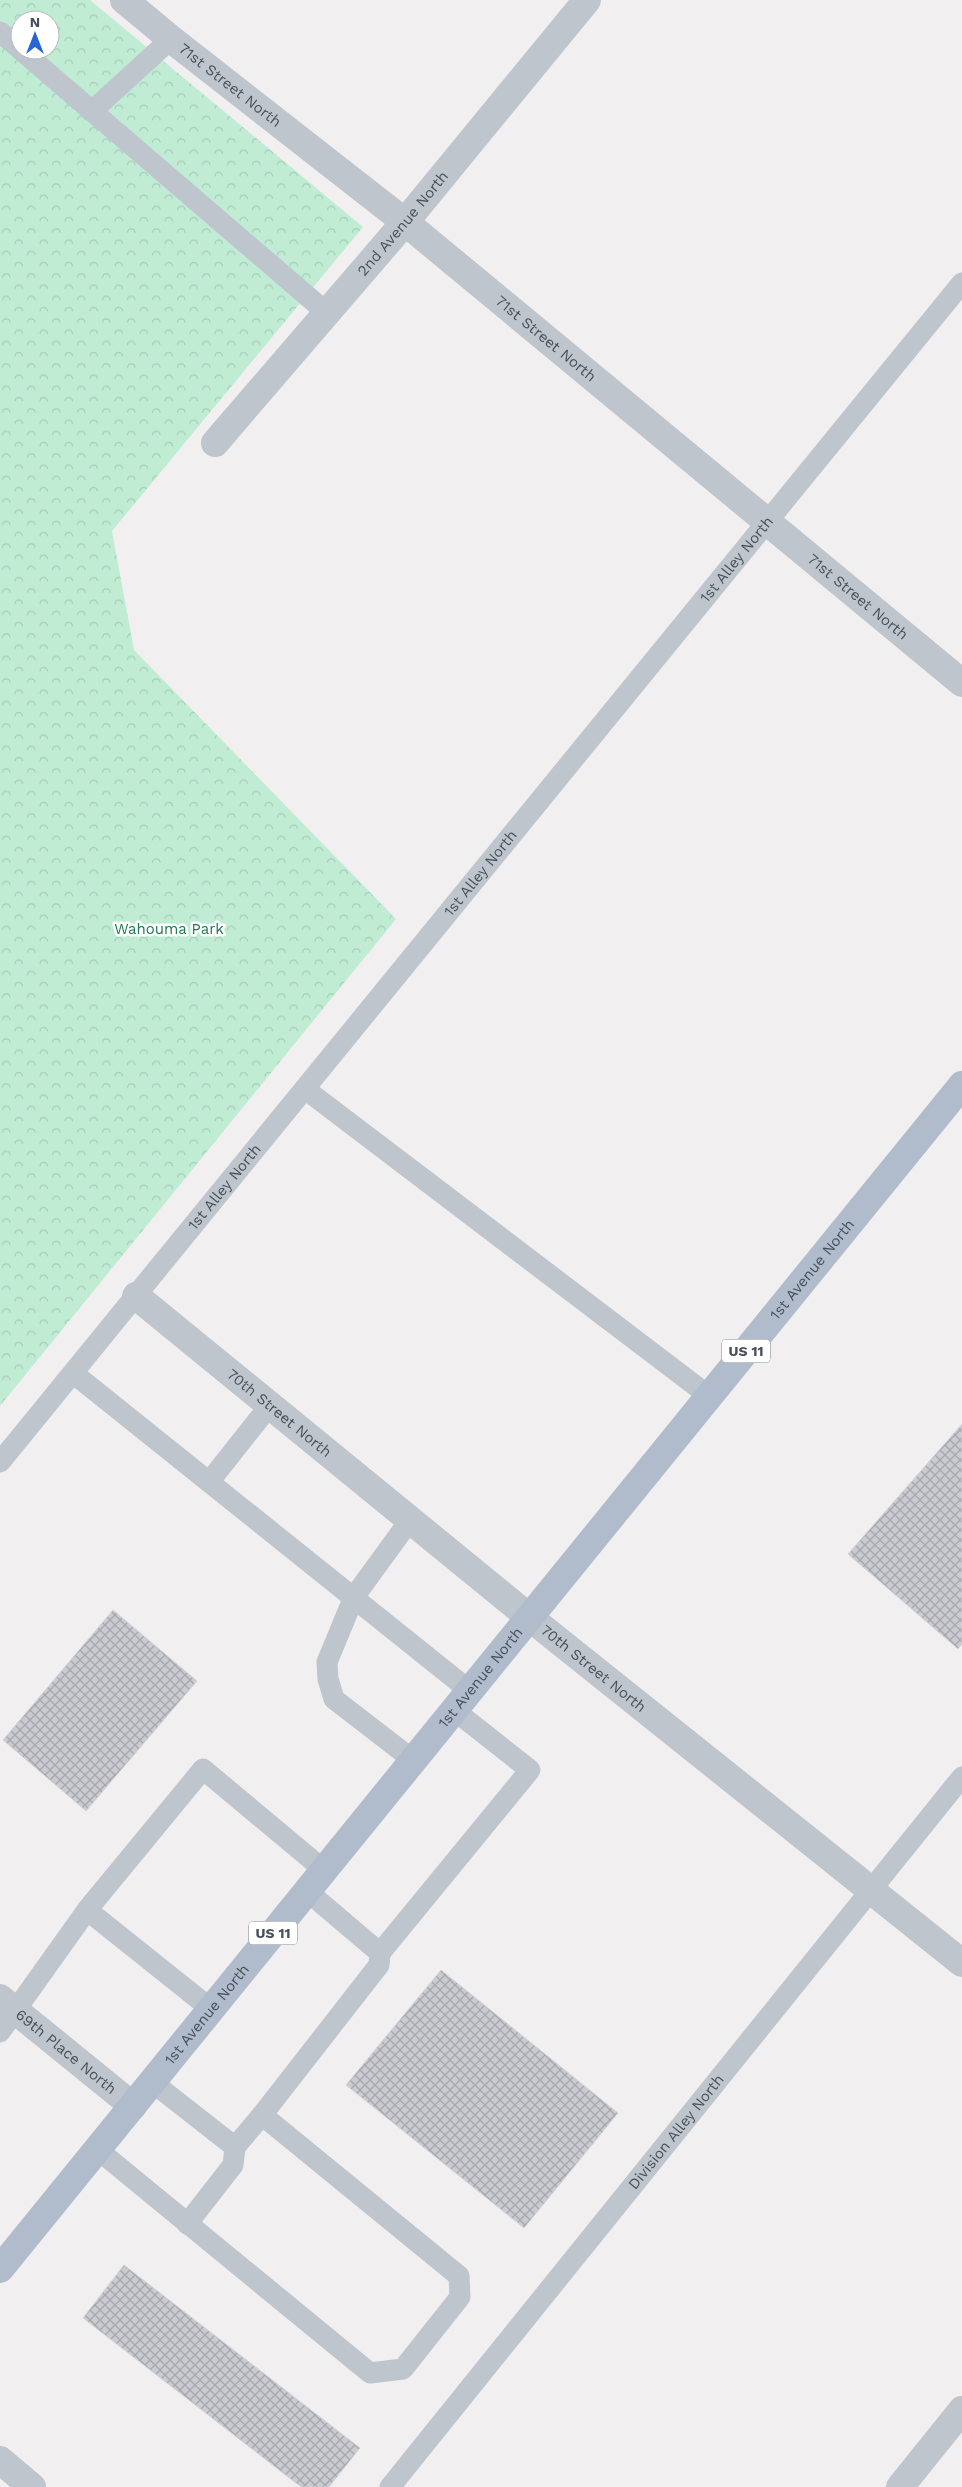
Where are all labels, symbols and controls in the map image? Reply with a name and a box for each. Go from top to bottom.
north arrow [10,10,60,60]
text: N [30,14,40,30]
street label: 71st Street North [175,40,285,131]
street label: 2nd Avenue North [354,167,452,280]
street label: 71st Street North [492,292,600,385]
street label: 1st Alley North [696,513,777,606]
street label: 71st Street North [804,550,912,644]
street label: 1st Alley North [440,827,521,920]
park label: Wahouma Park [114,920,224,938]
street label: 1st Alley North [184,1140,265,1234]
street label: 1st Avenue North [766,1216,858,1323]
road number: US 11 [722,1340,770,1362]
street label: 70th Street North [223,1365,335,1461]
street label: 70th Street North [537,1621,650,1716]
street label: 1st Avenue North [434,1624,527,1731]
road number: US 11 [249,1922,297,1945]
street label: 1st Avenue North [161,1961,253,2068]
street label: 69th Place North [12,2005,120,2098]
street label: Division Alley North [624,2071,728,2193]

